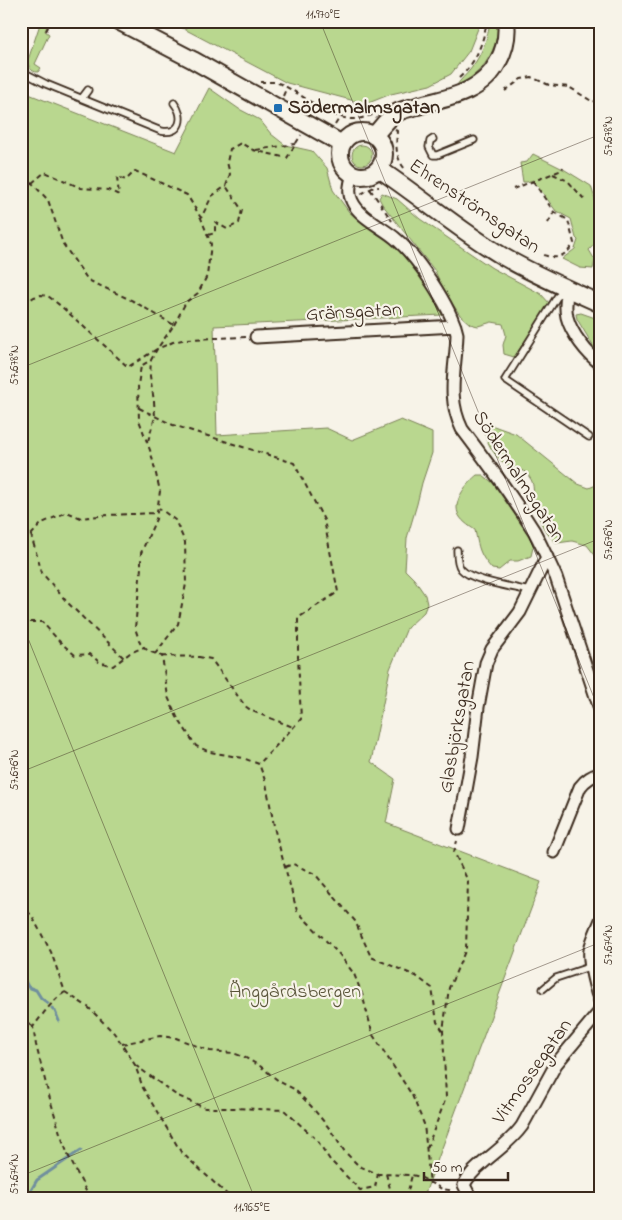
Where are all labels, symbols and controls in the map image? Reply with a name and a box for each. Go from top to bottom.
text: 11.970°E [306,6,340,24]
place label: Södermalmsgatan [288,94,440,124]
marker: Södermalmsgatan [272,102,284,114]
text: 57.678°N [600,116,618,156]
street label: Ehrenströmsgatan [402,152,546,263]
street label: Gränsgatan [305,296,403,331]
text: 57.678°N [6,345,24,385]
street label: Södermalmsgatan [464,405,572,549]
text: 57.676°N [600,519,618,561]
street label: Glasbjörksgatan [432,658,485,796]
text: 57.676°N [6,749,24,791]
text: 57.674°N [600,925,618,965]
park label: Änggårdsbergen [229,978,361,1008]
street label: Vitmossegatan [485,1013,581,1132]
scale bar [424,1150,508,1182]
text: 57.674°N [6,1154,24,1194]
text: 50 m [432,1157,463,1179]
text: 11.965°E [234,1199,270,1217]

